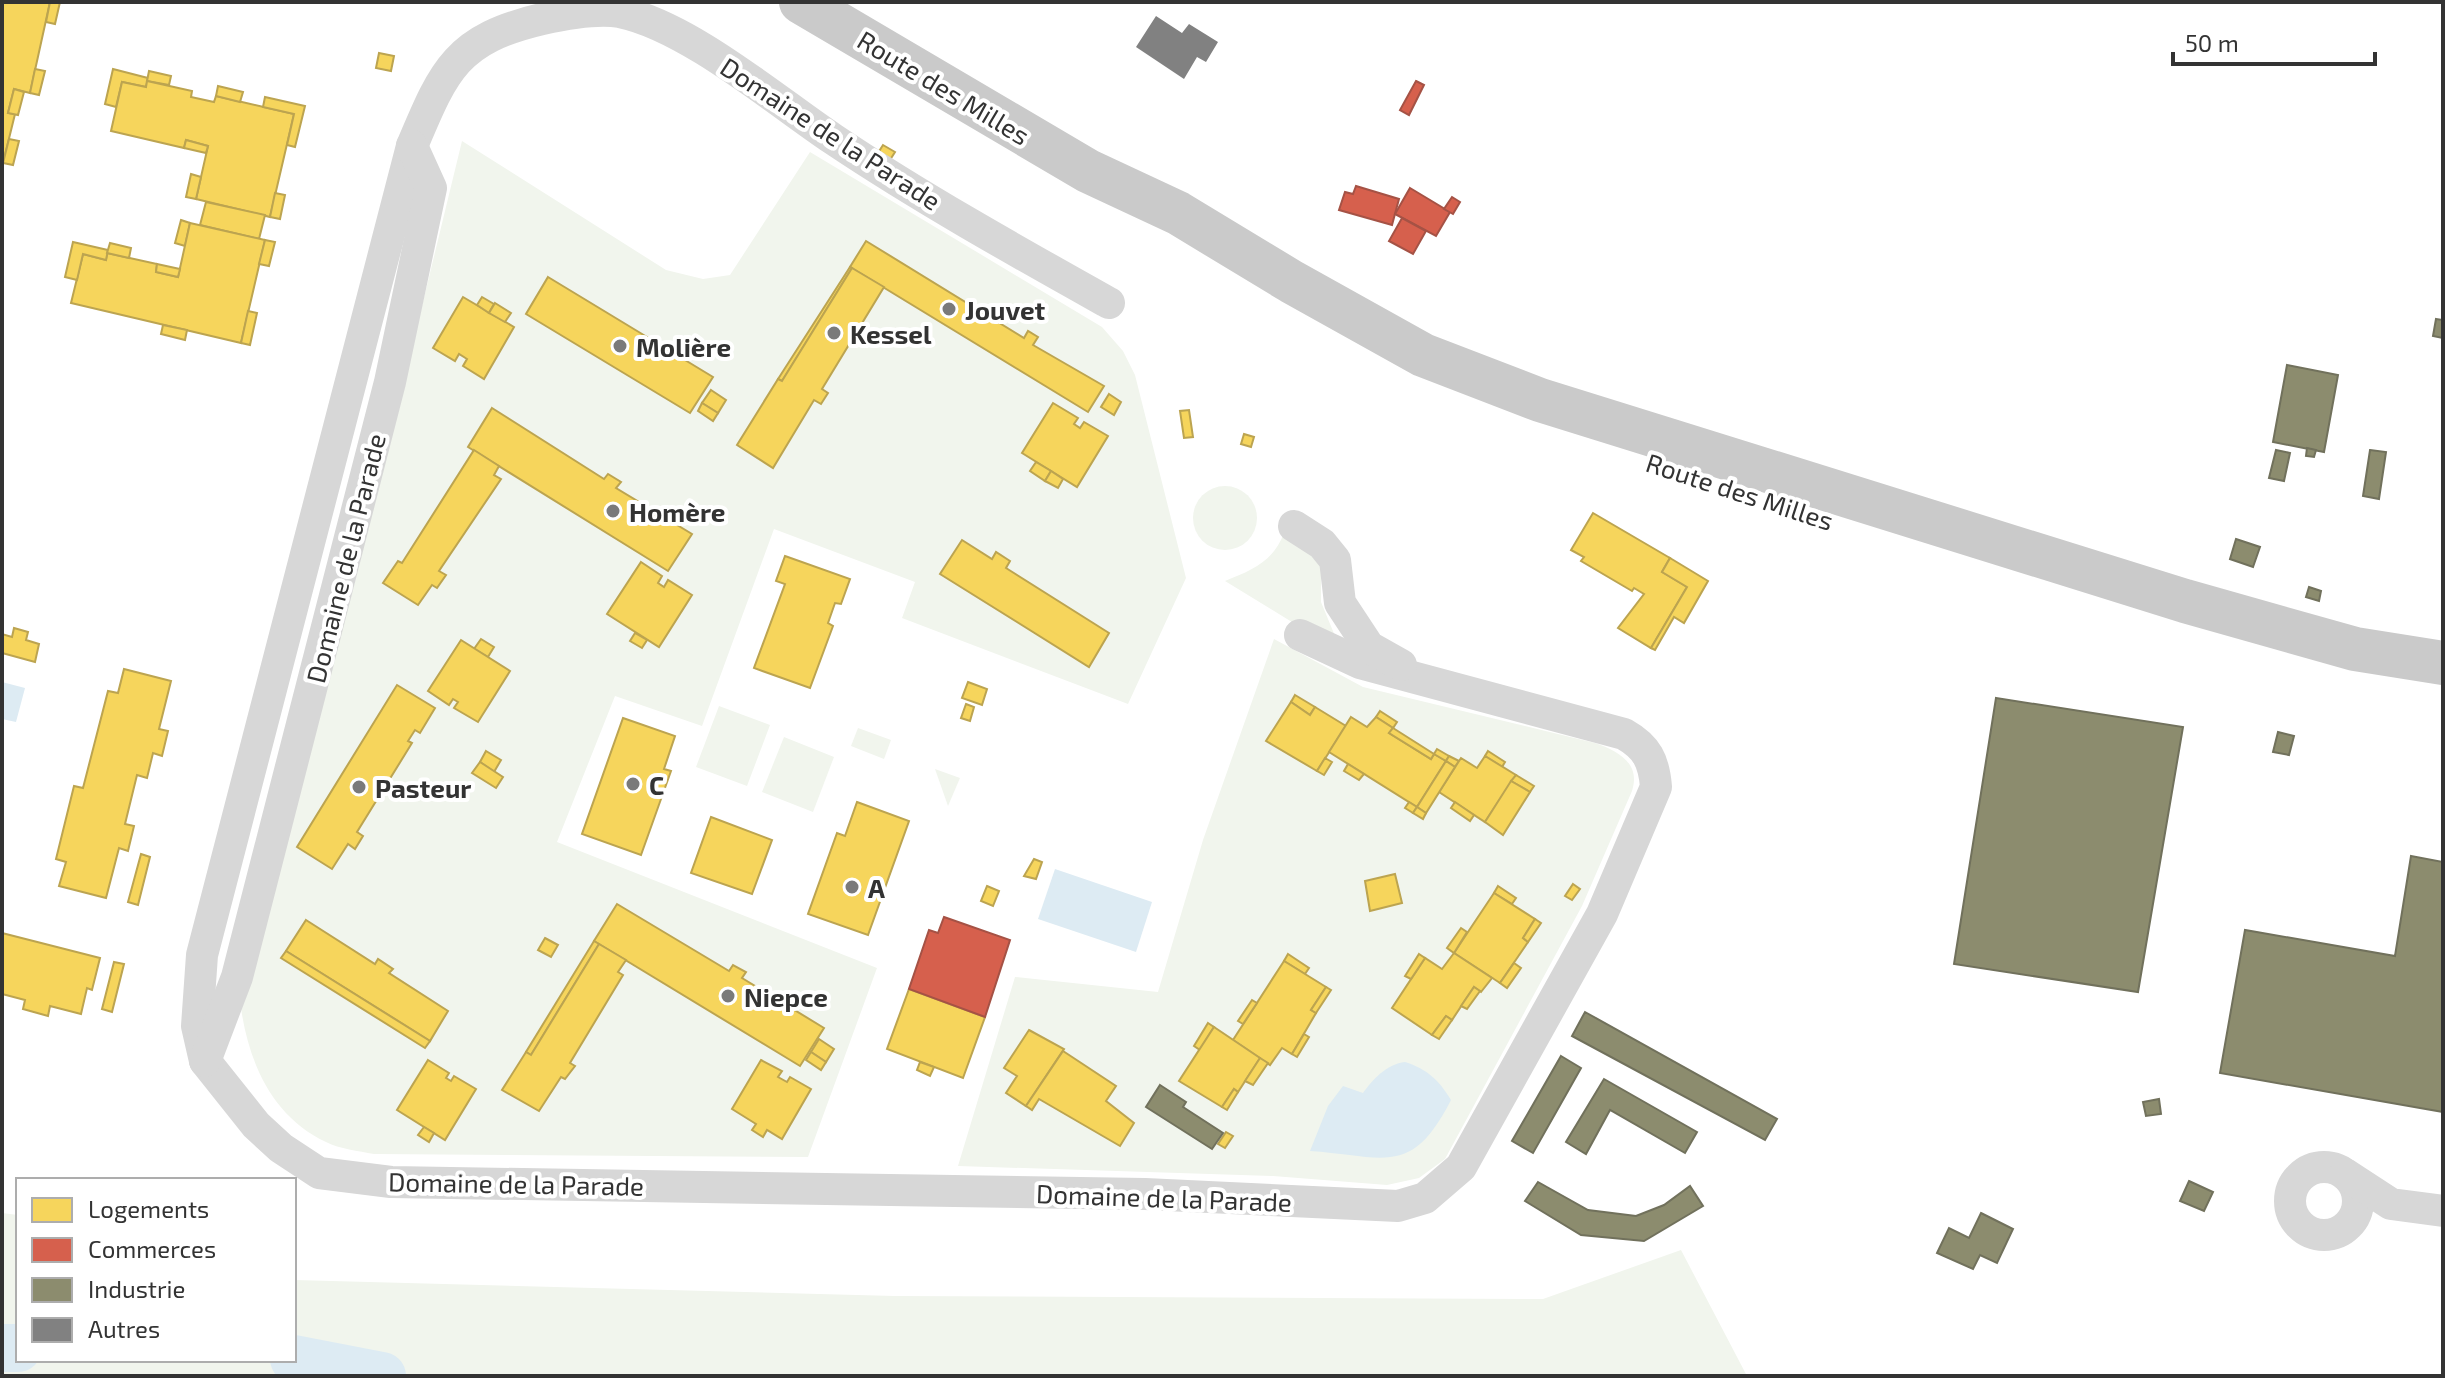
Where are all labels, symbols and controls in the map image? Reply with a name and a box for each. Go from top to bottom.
scale bar [2173,16,2375,66]
street label: Route des Milles [852,24,1036,150]
text: 50 m [2185,28,2239,57]
street label: Domaine de la Parade [715,50,947,216]
place label: Jouvet [965,294,1046,325]
marker: Jouvet [940,300,958,318]
place label: Kessel [850,318,932,349]
marker: Kessel [825,324,843,342]
place label: Molière [636,331,731,362]
marker: Molière [611,337,629,355]
street label: Domaine de la Parade [299,430,391,686]
street label: Route des Milles [1643,446,1837,536]
place label: Homère [629,496,725,527]
marker: Homère [604,502,622,520]
place label: C [649,769,664,800]
place label: Pasteur [375,772,471,803]
marker: C [624,775,642,793]
marker: Pasteur [350,778,368,796]
place label: A [868,872,885,903]
marker: A [843,878,861,896]
place label: Niepce [744,981,828,1012]
marker: Niepce [719,987,737,1005]
street label: Domaine de la Parade [388,1165,644,1201]
street label: Domaine de la Parade [1036,1177,1292,1217]
legend [16,1178,296,1362]
text: Logements [88,1194,209,1223]
text: Commerces [88,1234,216,1263]
text: Industrie [88,1274,185,1303]
text: Autres [88,1314,160,1343]

